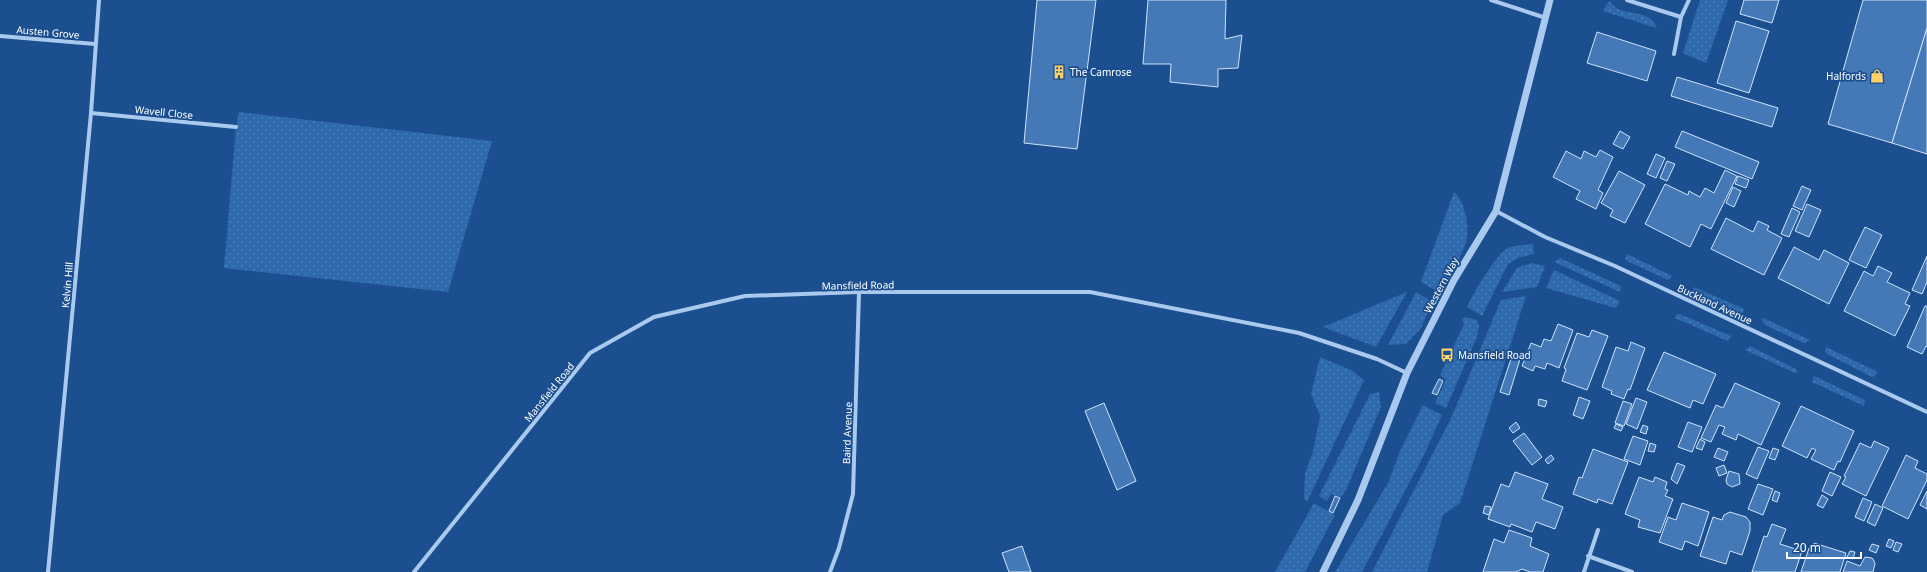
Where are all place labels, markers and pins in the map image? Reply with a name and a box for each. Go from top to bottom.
building icon: The Camrose [1051,64,1067,80]
place label: The Camrose [1070,65,1132,79]
shop icon: Halfords [1869,68,1885,84]
place label: Halfords [1826,69,1866,83]
bus stop icon: Mansfield Road [1439,347,1455,363]
place label: Mansfield Road [1458,348,1531,362]

